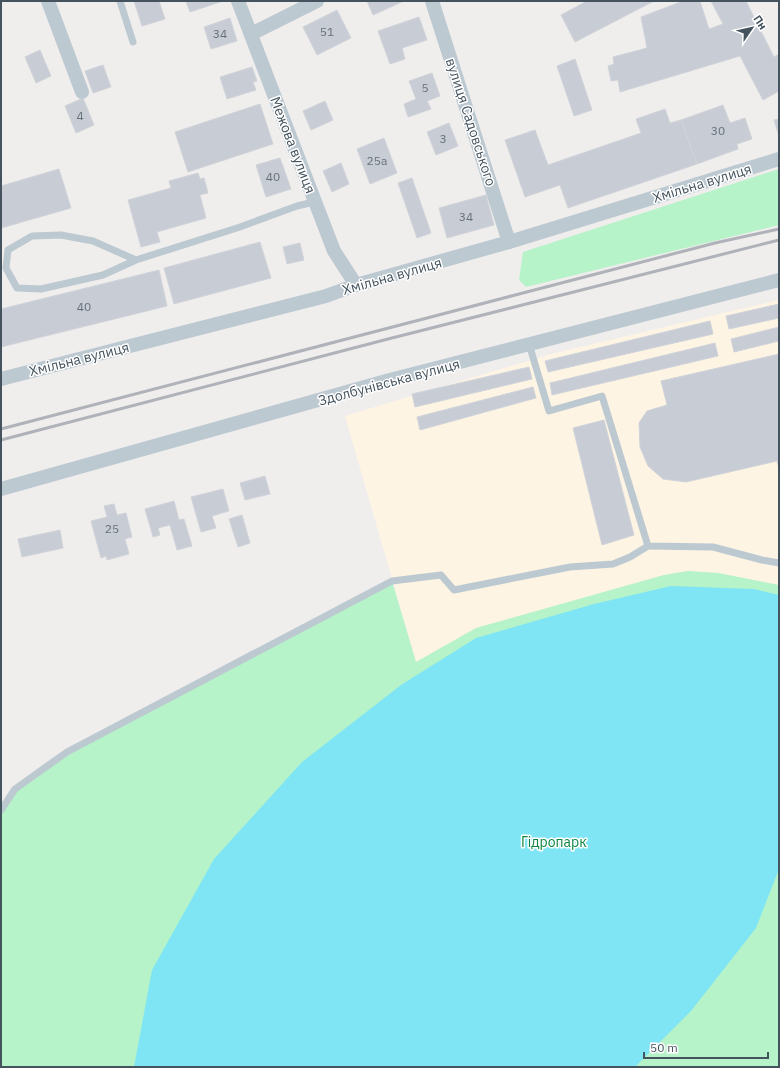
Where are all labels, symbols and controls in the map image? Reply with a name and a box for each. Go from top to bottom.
north arrow [732,8,772,48]
text: Пн [750,12,770,32]
house number: 51 [320,24,334,39]
house number: 34 [213,26,227,41]
street label: вулиця Садовського [442,56,500,188]
house number: 5 [421,80,429,95]
street label: Межова вулиця [266,94,320,196]
house number: 4 [76,108,84,123]
house number: 30 [711,123,725,138]
house number: 3 [439,131,447,146]
house number: 25а [367,153,388,168]
street label: Хмільна вулиця [650,159,754,207]
house number: 40 [266,169,280,184]
house number: 34 [459,209,473,224]
street label: Хмільна вулиця [340,253,444,299]
house number: 40 [77,299,91,314]
street label: Хмільна вулиця [27,338,131,380]
street label: Здолбунівська вулиця [316,354,462,410]
house number: 25 [105,521,119,536]
park label: Гідропарк [521,833,587,851]
scale bar [644,1034,768,1060]
text: 50 m [650,1040,678,1055]

